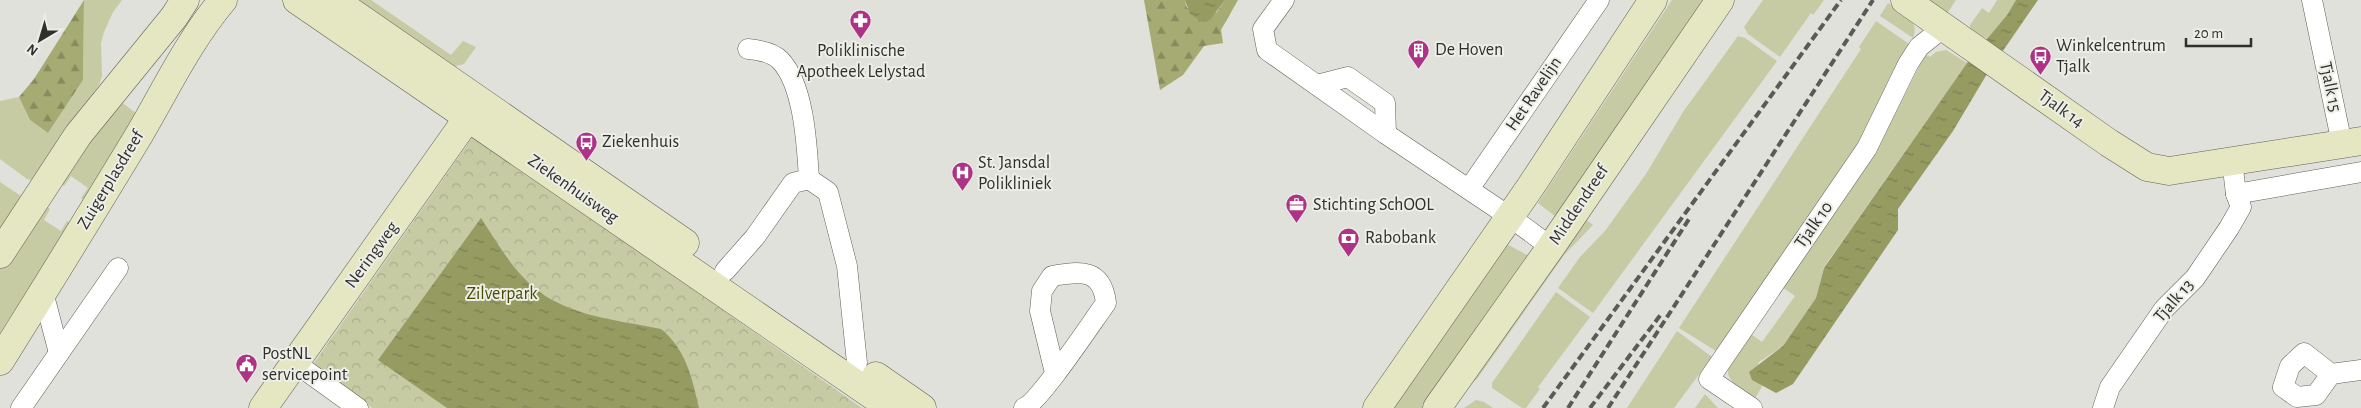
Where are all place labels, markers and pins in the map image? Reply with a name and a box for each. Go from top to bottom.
pharmacy icon: Poliklinische Apotheek Lelystad [849,9,873,40]
place label: Winkelcentrum Tjalk [2056,37,2166,76]
building icon: De Hoven [1407,38,1431,69]
place label: De Hoven [1435,41,1503,59]
place label: Poliklinische Apotheek Lelystad [797,42,925,81]
bus stop icon: Winkelcentrum Tjalk [2028,44,2052,75]
bus stop icon: Ziekenhuis [574,130,598,161]
place label: Ziekenhuis [602,133,679,151]
place label: St. Jansdal Polikliniek [978,154,1052,193]
hospital icon: St. Jansdal Polikliniek [950,161,974,192]
office icon: Stichting SchOOL [1285,193,1309,224]
place label: Stichting SchOOL [1313,196,1434,214]
bank icon: Rabobank [1337,226,1361,257]
place label: Rabobank [1365,229,1437,247]
place label: PostNL servicepoint [262,345,348,384]
public building icon: PostNL servicepoint [234,352,258,383]

